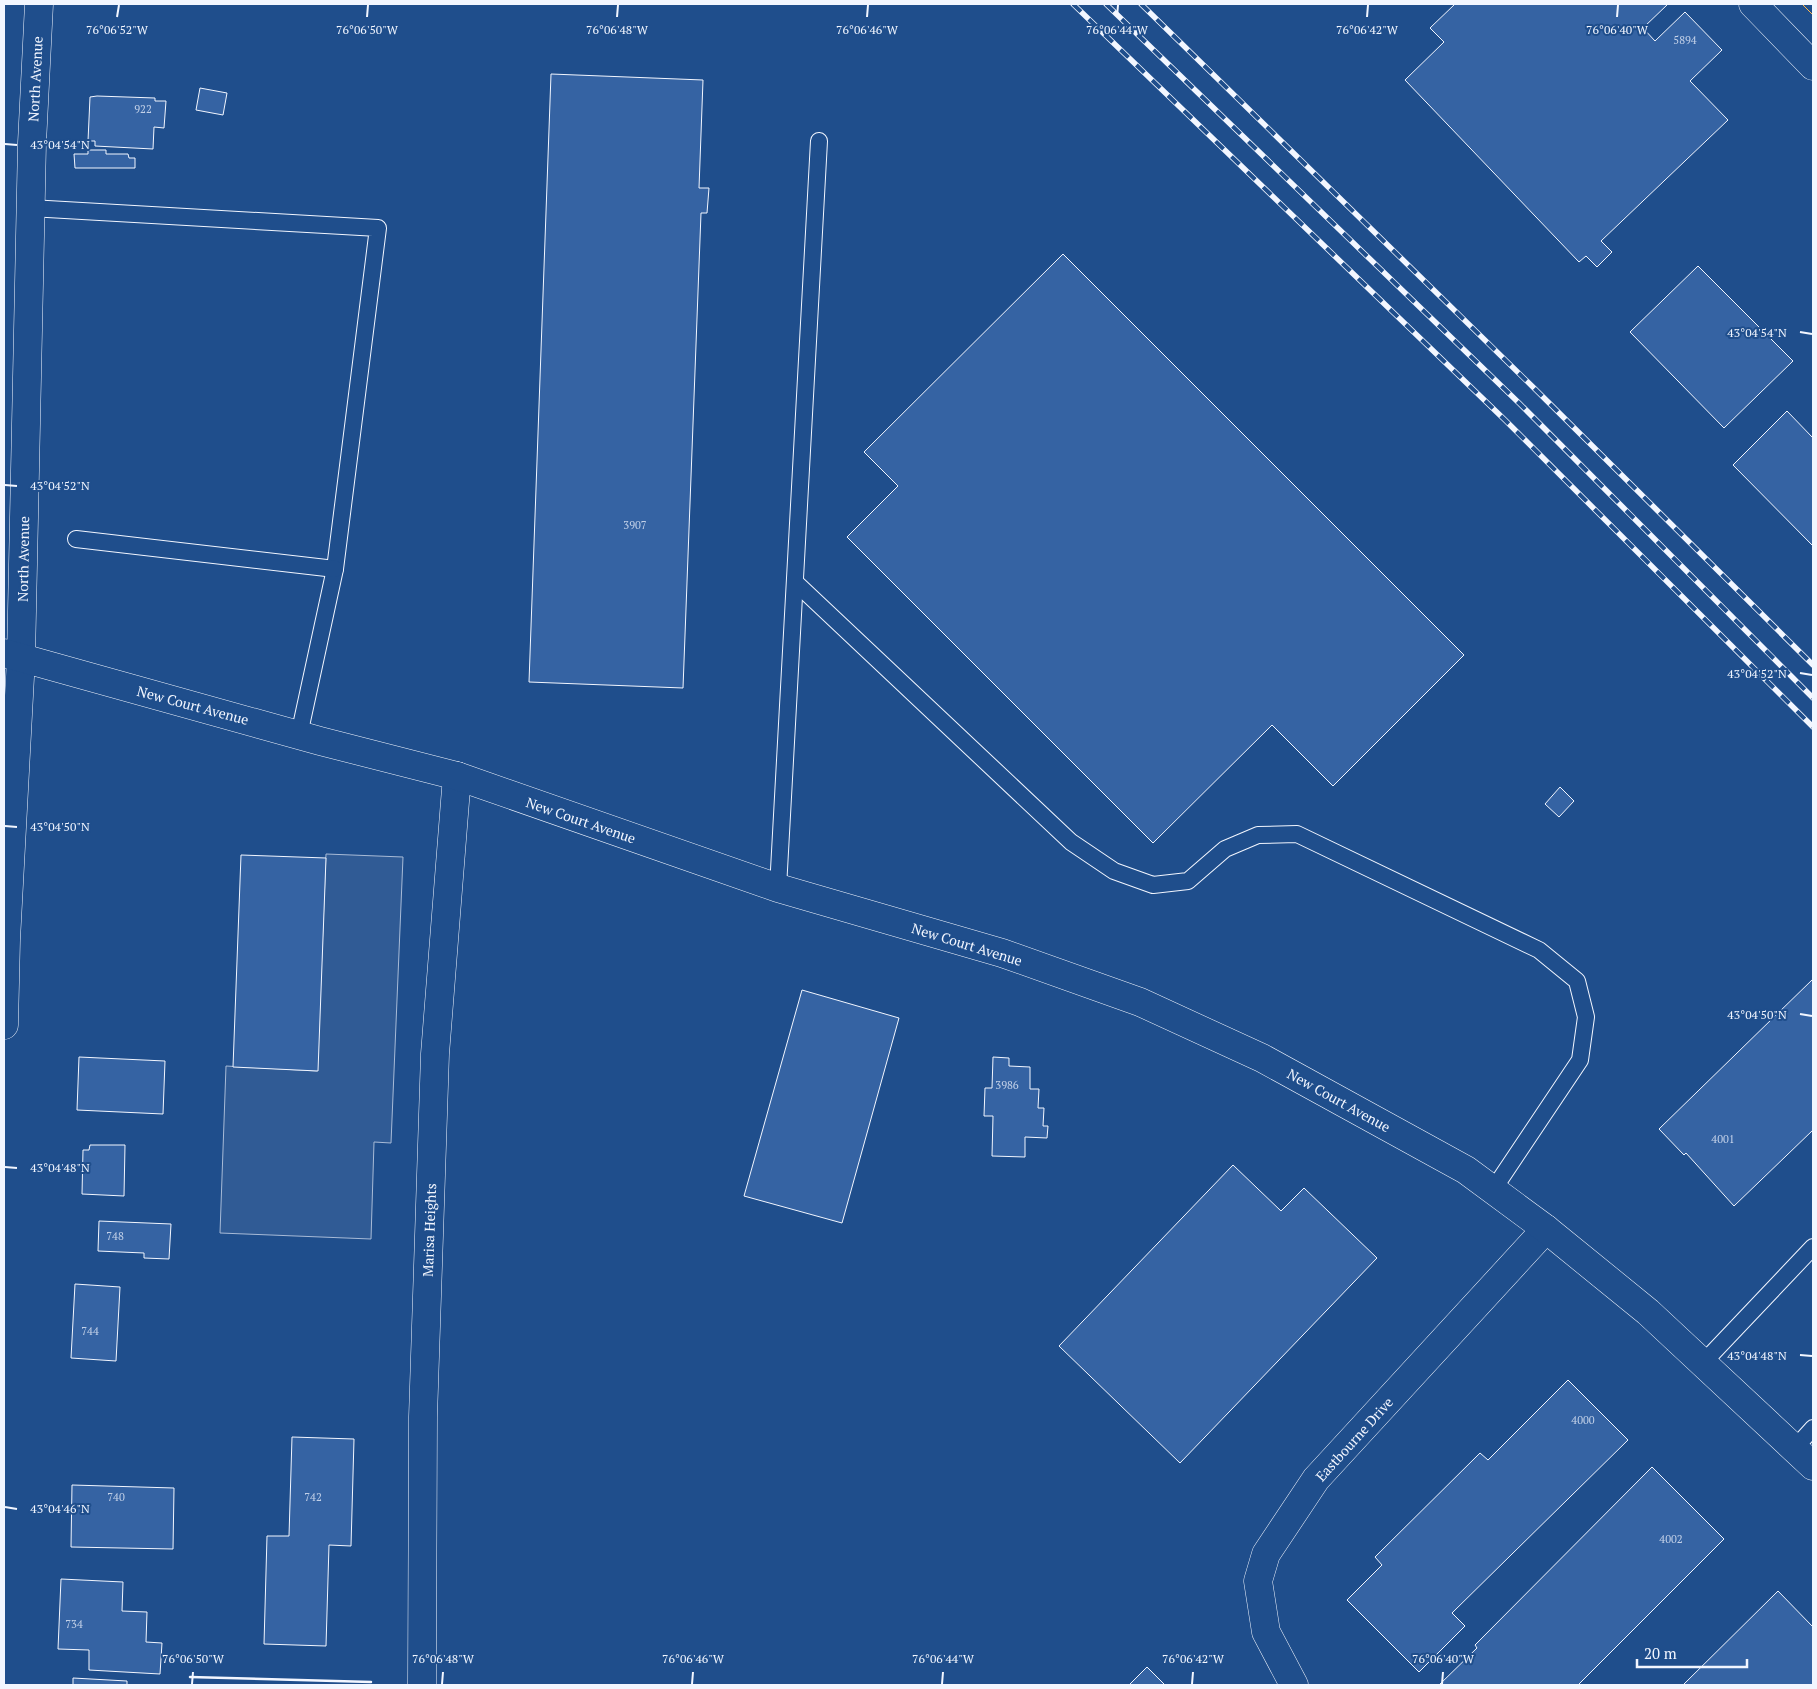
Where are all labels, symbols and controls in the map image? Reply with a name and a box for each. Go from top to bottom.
text: 76°06'52"W [86,22,149,37]
text: 76°06'50"W [336,22,399,37]
text: 76°06'48"W [586,22,649,37]
text: 76°06'46"W [836,22,899,37]
text: 76°06'44"W [1086,22,1149,37]
text: 76°06'42"W [1336,22,1399,37]
text: 76°06'40"W [1586,22,1649,37]
house number: 5894 [1673,33,1697,47]
street label: North Avenue [23,36,47,122]
house number: 922 [134,102,152,116]
text: 43°04'54"N [30,137,90,152]
text: 43°04'54"N [1727,325,1787,340]
text: 43°04'52"N [30,478,90,493]
street label: North Avenue [13,516,33,602]
house number: 3907 [623,518,647,532]
text: 43°04'52"N [1727,666,1787,681]
street label: New Court Avenue [135,681,251,729]
street label: New Court Avenue [524,792,638,848]
text: 43°04'50"N [30,819,90,834]
street label: New Court Avenue [909,918,1025,970]
text: 43°04'50"N [1727,1007,1787,1022]
street label: New Court Avenue [1284,1064,1394,1136]
house number: 3986 [995,1078,1019,1092]
house number: 4001 [1711,1132,1735,1146]
text: 43°04'48"N [30,1160,90,1175]
street label: Marisa Heights [418,1183,440,1277]
house number: 748 [106,1229,124,1243]
house number: 744 [81,1324,99,1338]
text: 43°04'48"N [1727,1348,1787,1363]
street label: Eastbourne Drive [1311,1393,1397,1485]
house number: 4000 [1571,1413,1595,1427]
house number: 740 [107,1490,125,1504]
house number: 742 [304,1490,322,1504]
text: 43°04'46"N [30,1501,90,1516]
house number: 4002 [1659,1532,1683,1546]
house number: 734 [65,1617,83,1631]
scale bar [1637,1636,1747,1668]
text: 20 m [1644,1643,1677,1663]
text: 76°06'50"W [162,1651,225,1666]
text: 76°06'48"W [412,1651,475,1666]
text: 76°06'46"W [662,1651,725,1666]
text: 76°06'44"W [912,1651,975,1666]
text: 76°06'42"W [1162,1651,1225,1666]
text: 76°06'40"W [1412,1651,1475,1666]

